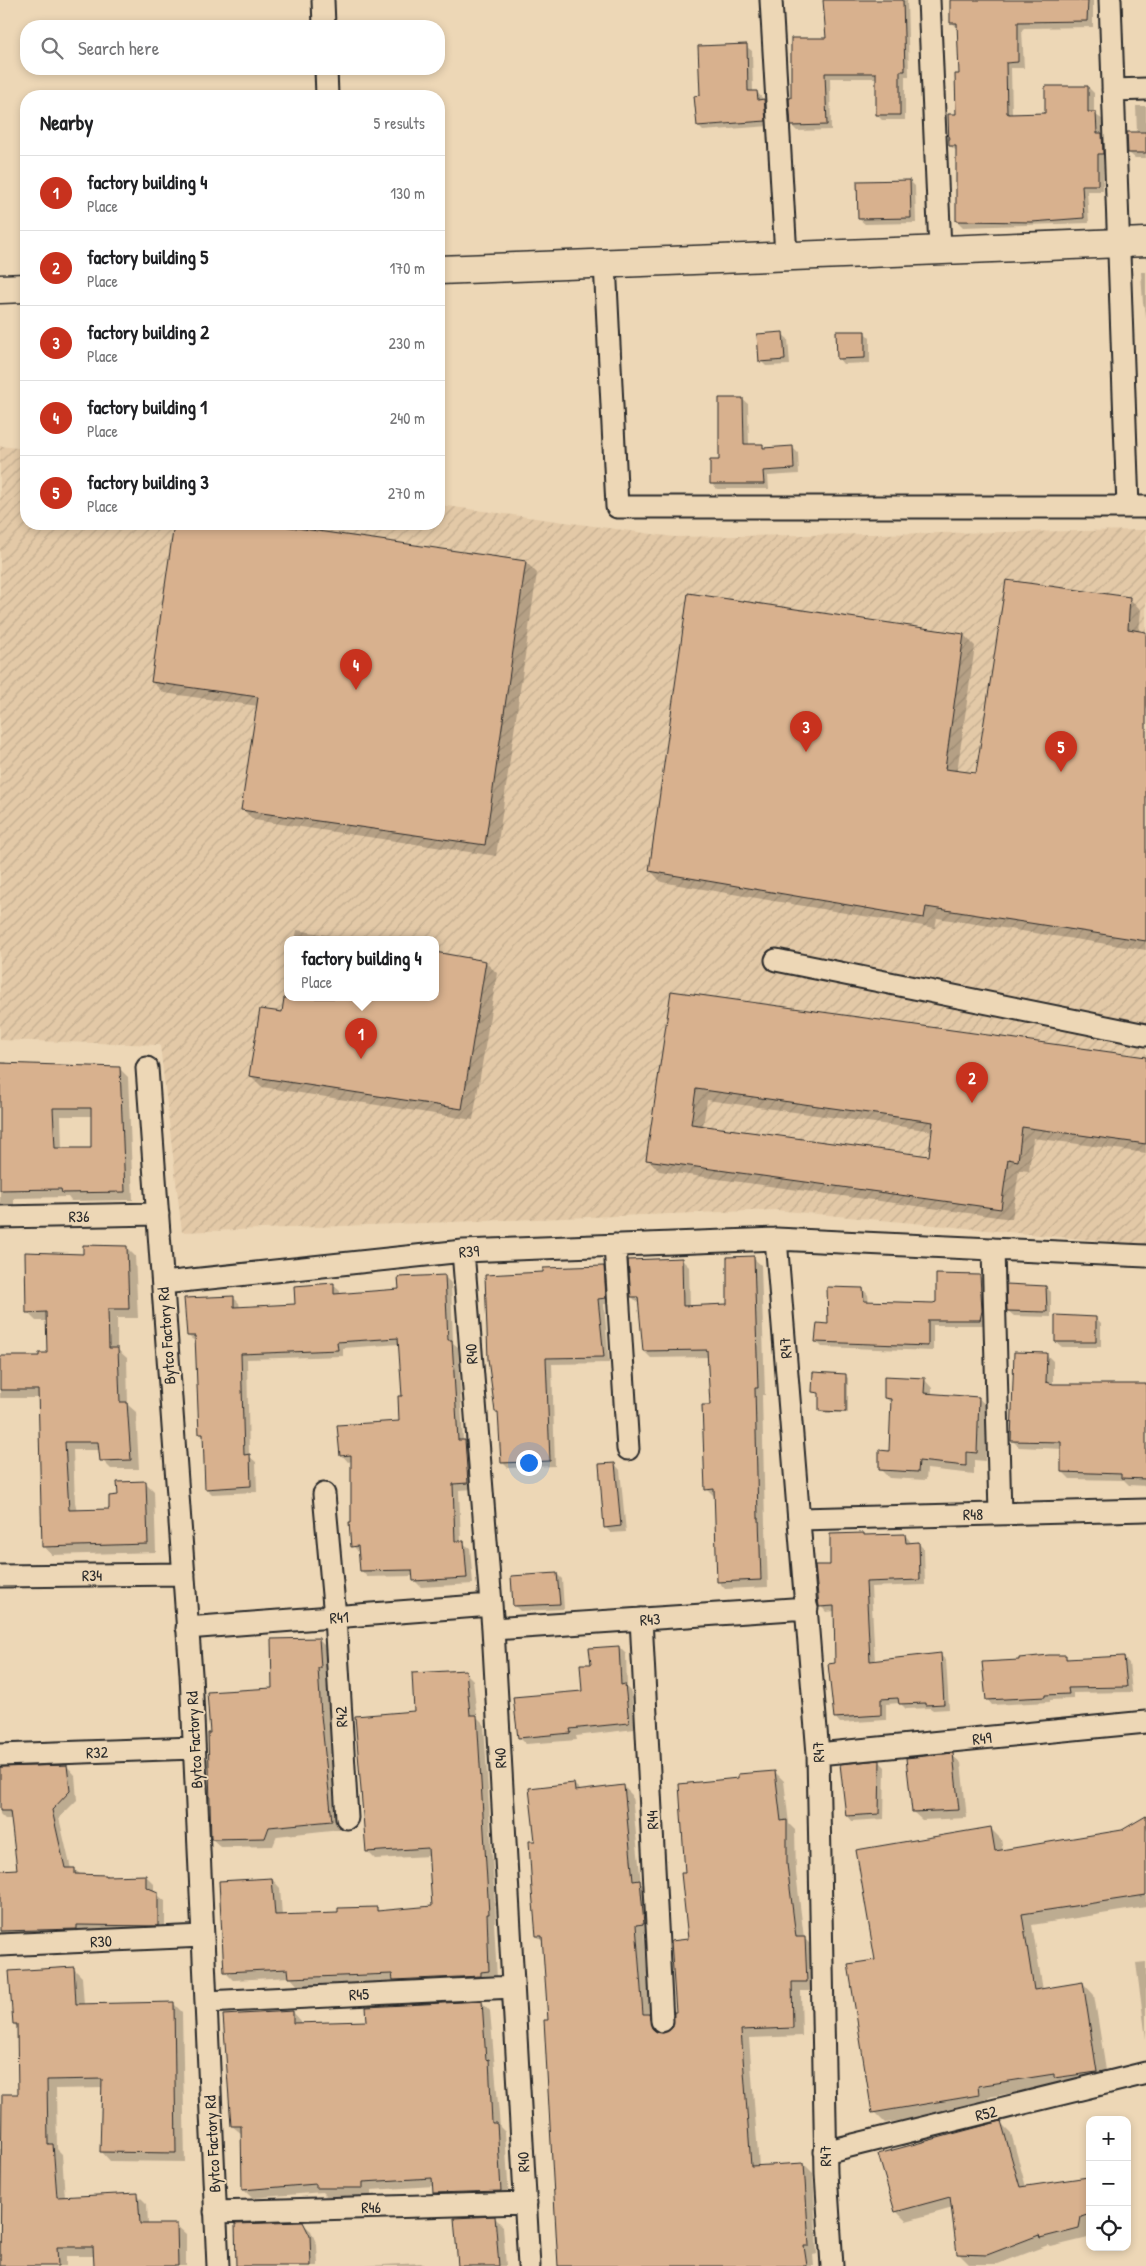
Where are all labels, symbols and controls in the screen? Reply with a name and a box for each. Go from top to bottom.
search box [20,20,445,75]
icon: search [38,34,66,62]
text: Search here [78,35,159,61]
text: Nearby [40,108,93,137]
text: 5 results [374,112,425,134]
text: factory building 4 [87,169,208,195]
text: 1 [53,182,59,204]
text: 130 m [390,182,425,204]
text: Place [87,195,118,217]
text: factory building 5 [87,244,208,270]
text: 2 [52,257,60,279]
text: 170 m [390,257,425,279]
text: Place [87,270,118,292]
text: factory building 2 [87,319,209,345]
text: 3 [52,332,60,354]
text: 230 m [389,332,425,354]
text: Place [87,345,118,367]
text: factory building 1 [87,394,207,420]
text: 4 [53,407,59,429]
text: 240 m [390,407,425,429]
text: Place [87,420,118,442]
text: factory building 3 [87,469,209,495]
text: 5 [53,482,59,504]
text: 270 m [388,482,425,504]
text: Place [87,495,118,517]
pin: 4 [340,649,372,690]
pin: 3 [790,711,822,752]
pin: 5 [1045,731,1077,772]
popup [284,936,439,1001]
text: factory building 4 [301,945,422,971]
text: Place [301,971,332,993]
pin: 1 [345,1018,377,1059]
pin: 2 [956,1062,988,1103]
street label: R36 [68,1205,90,1227]
street label: R39 [458,1239,480,1263]
street label: Bytco Factory Rd [152,1287,180,1385]
street label: R47 [773,1336,797,1360]
street label: R40 [459,1343,483,1365]
your location [516,1450,542,1476]
street label: R48 [963,1503,983,1525]
street label: R34 [82,1564,102,1586]
street label: R41 [329,1605,349,1629]
street label: R43 [639,1607,661,1631]
street label: Bytco Factory Rd [180,1691,208,1789]
street label: R42 [329,1706,353,1728]
street label: R49 [971,1726,993,1750]
street label: R32 [86,1741,109,1763]
street label: R47 [806,1741,830,1763]
street label: R40 [488,1747,512,1769]
street label: R44 [641,1810,663,1830]
street label: R30 [90,1929,112,1953]
street label: R45 [348,1982,370,2006]
street label: Bytco Factory Rd [198,2095,226,2193]
street label: R52 [973,2100,1000,2126]
map controls [1086,2116,1131,2251]
button: + [1086,2116,1131,2161]
street label: R47 [814,2145,836,2167]
street label: R40 [511,2151,535,2173]
button: − [1086,2161,1131,2206]
street label: R46 [361,2196,381,2218]
button: locate [1086,2206,1131,2251]

